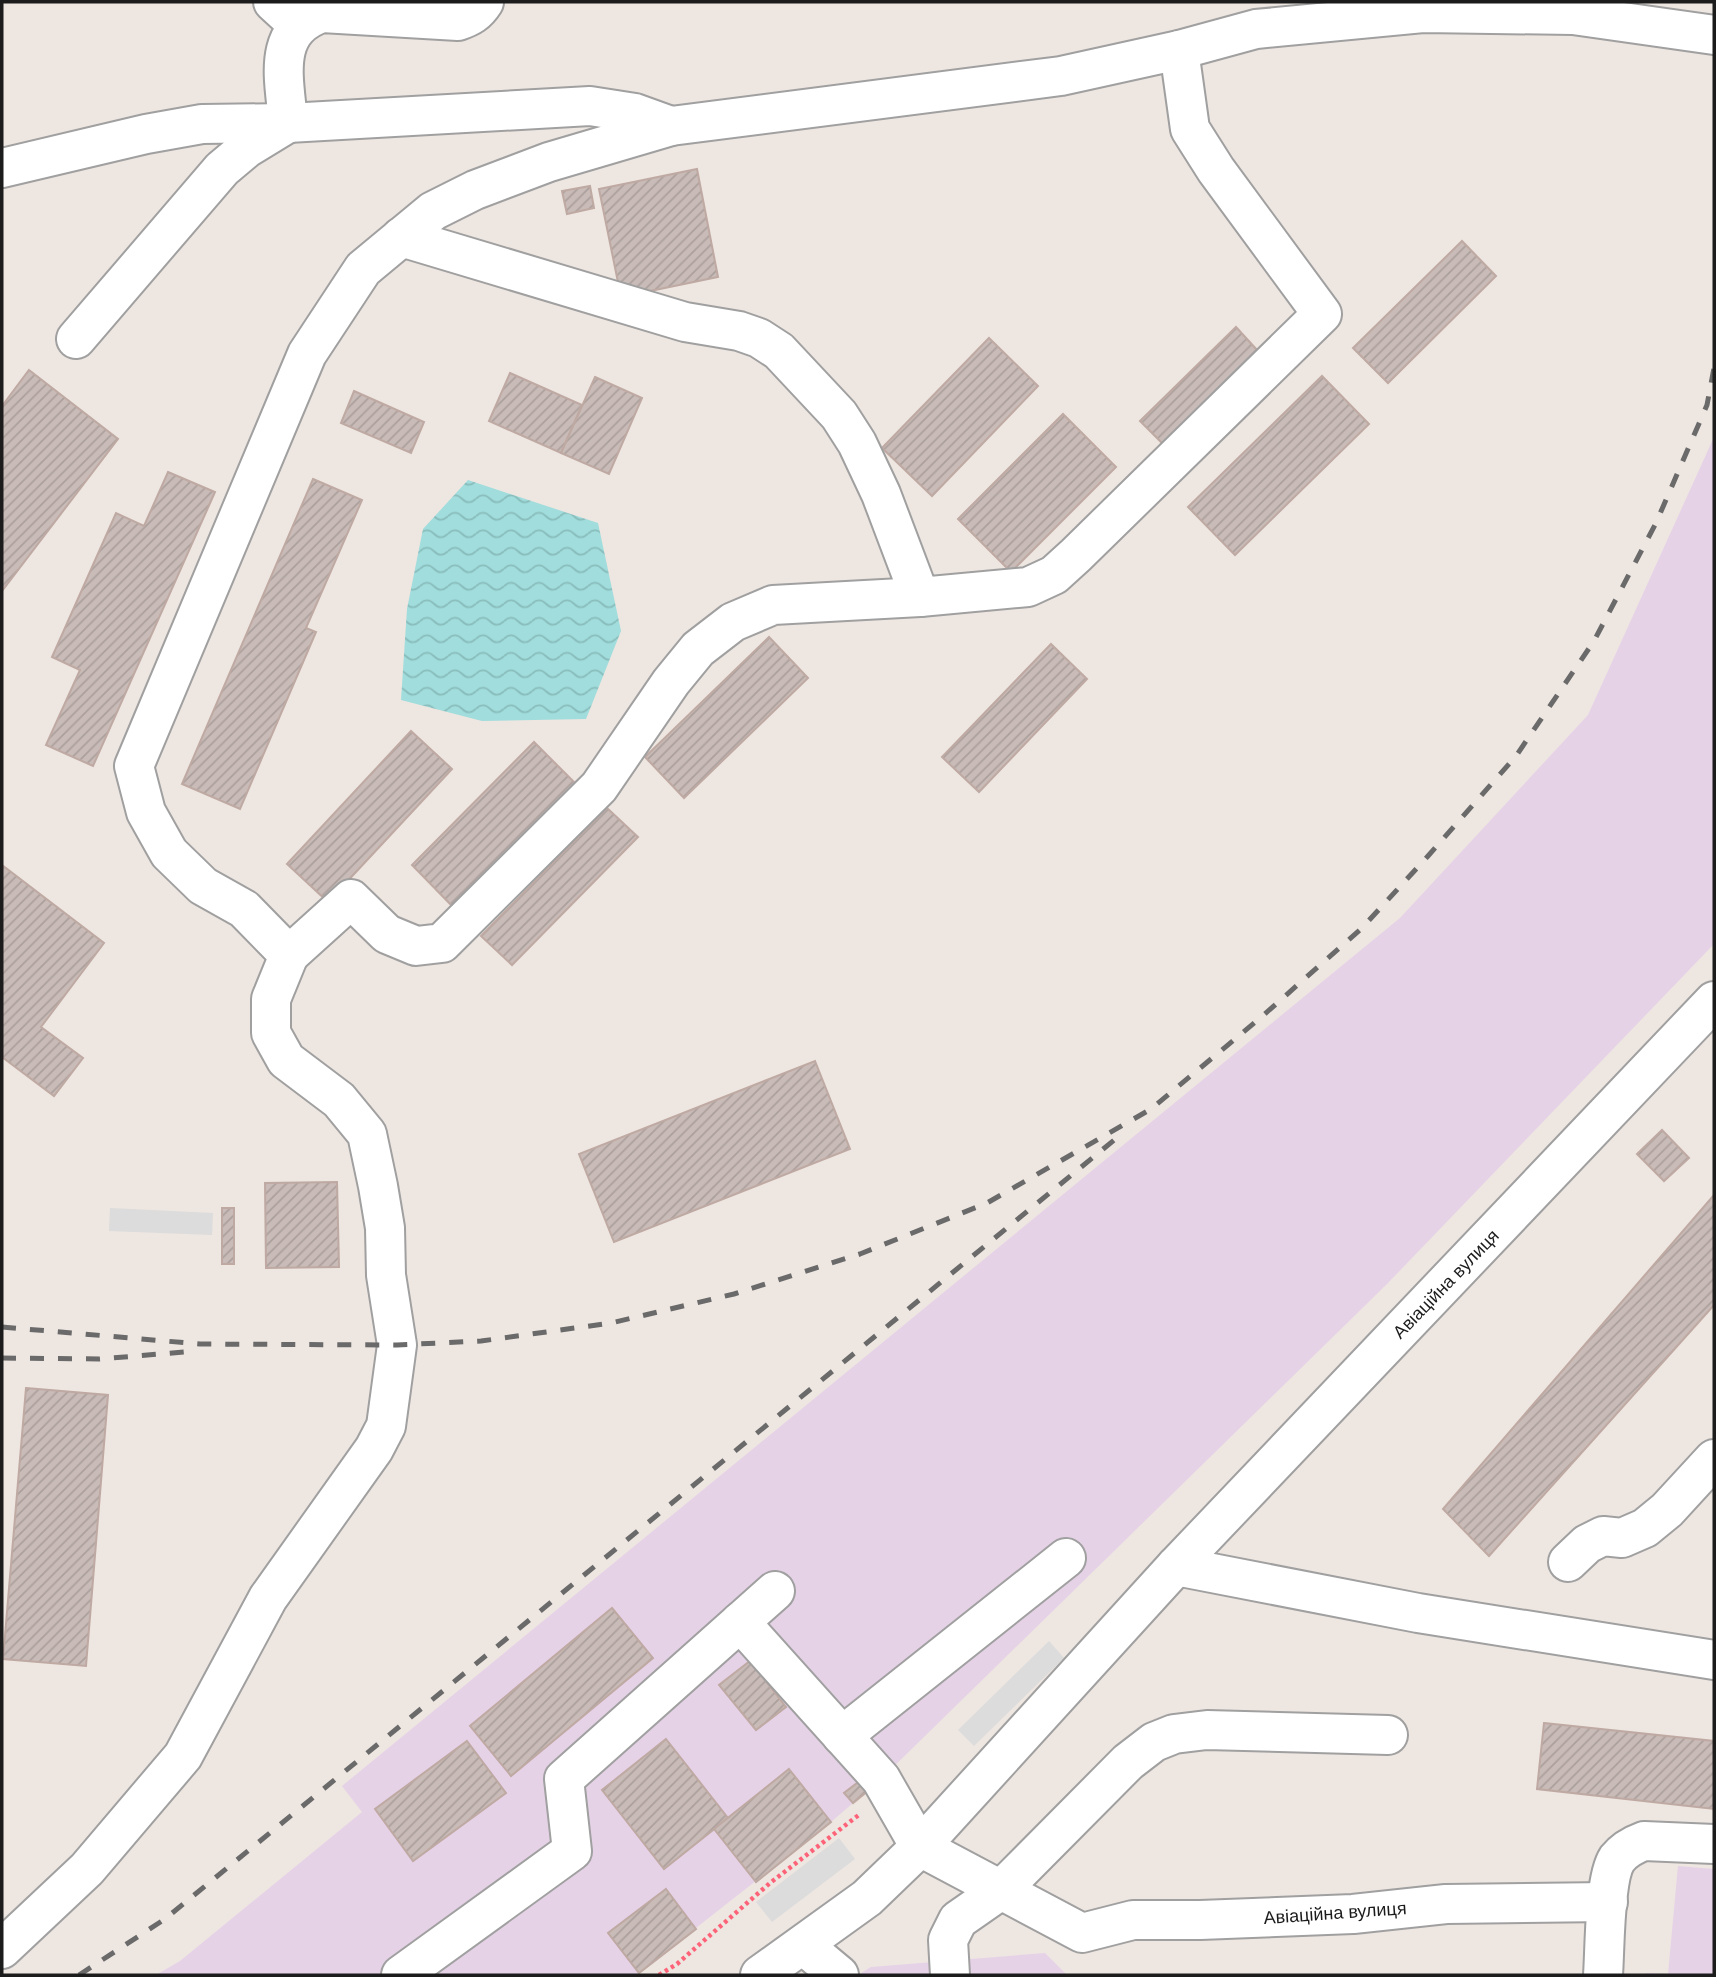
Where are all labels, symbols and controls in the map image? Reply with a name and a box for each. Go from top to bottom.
street label: Авіаційна вулиця [1389,1226,1503,1342]
street label: Авіаційна вулиця [1263,1898,1407,1928]

